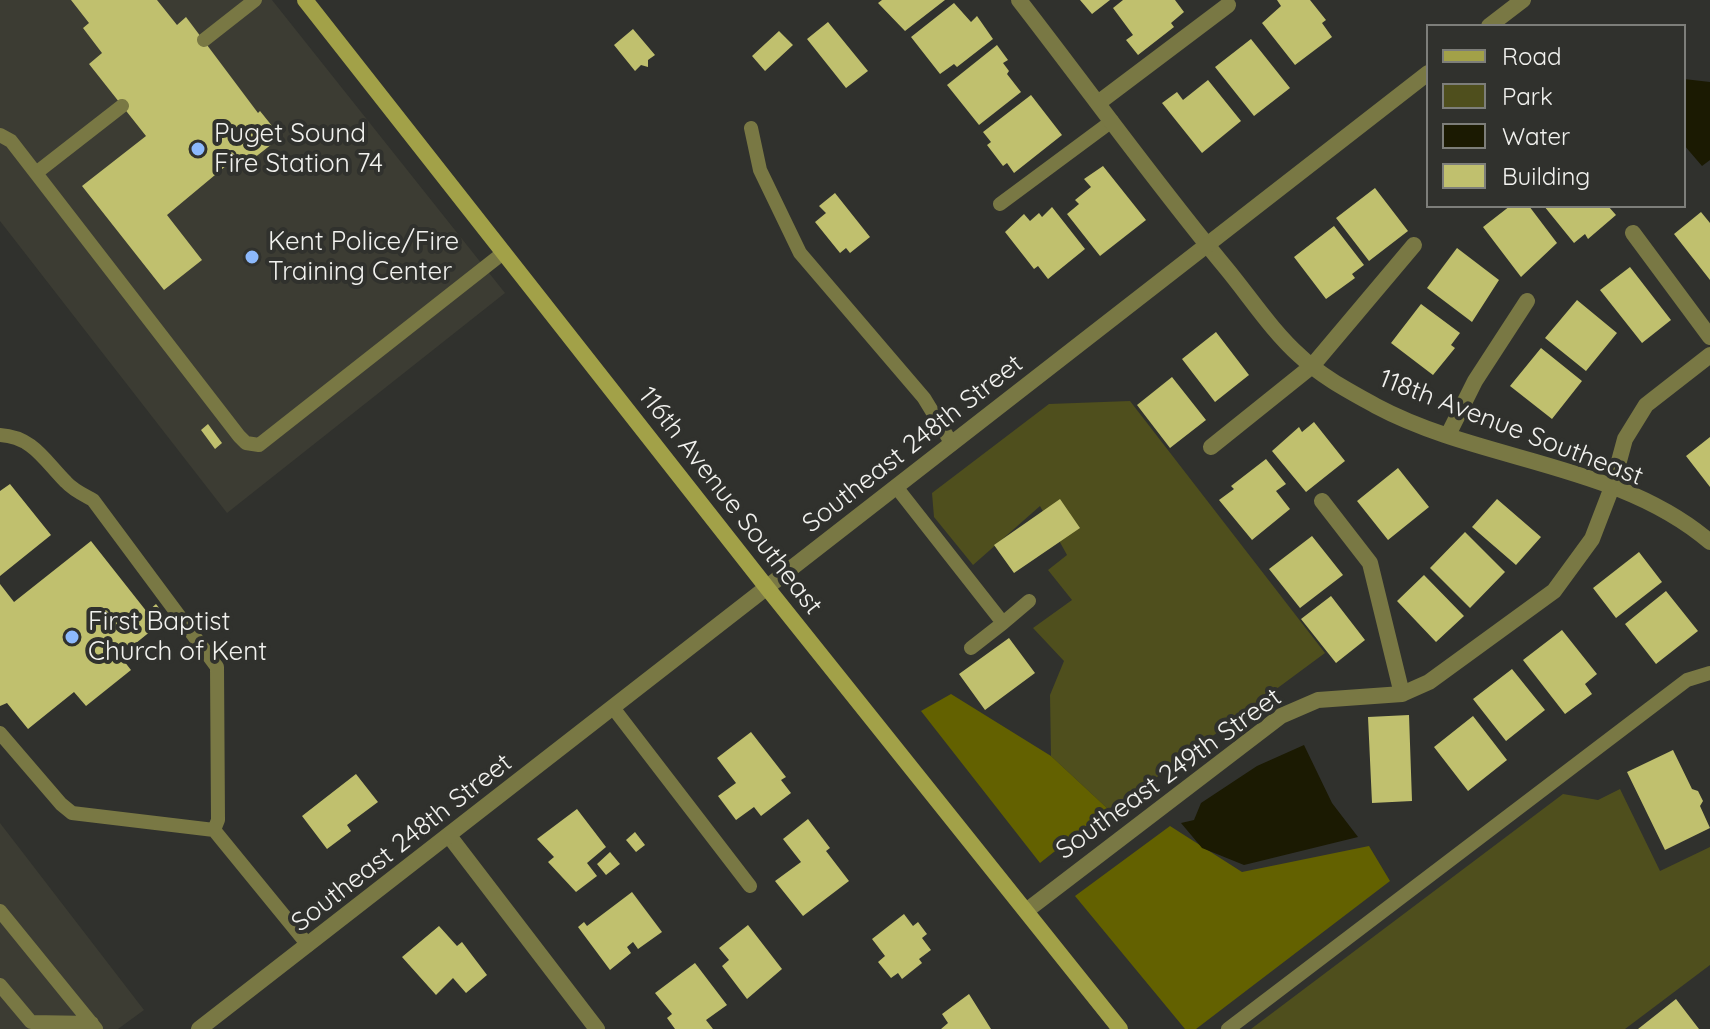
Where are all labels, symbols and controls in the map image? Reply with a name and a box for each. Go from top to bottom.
legend [1426,24,1686,208]
text: Road [1502,41,1562,71]
text: Park [1502,81,1553,111]
place label: Puget Sound Fire Station 74 [214,118,383,180]
text: Water [1502,121,1570,151]
marker: Puget Sound Fire Station 74 [189,140,207,158]
text: Building [1502,161,1590,191]
place label: Kent Police/Fire Training Center [268,226,459,288]
marker: Kent Police/Fire Training Center [243,248,261,266]
street label: Southeast 248th Street [797,348,1029,540]
street label: 118th Avenue Southeast [1375,363,1647,493]
street label: 116th Avenue Southeast [631,381,829,621]
place label: First Baptist Church of Kent [88,606,267,668]
marker: First Baptist Church of Kent [63,628,81,646]
street label: Southeast 249th Street [1050,682,1288,866]
street label: Southeast 248th Street [286,747,518,939]

